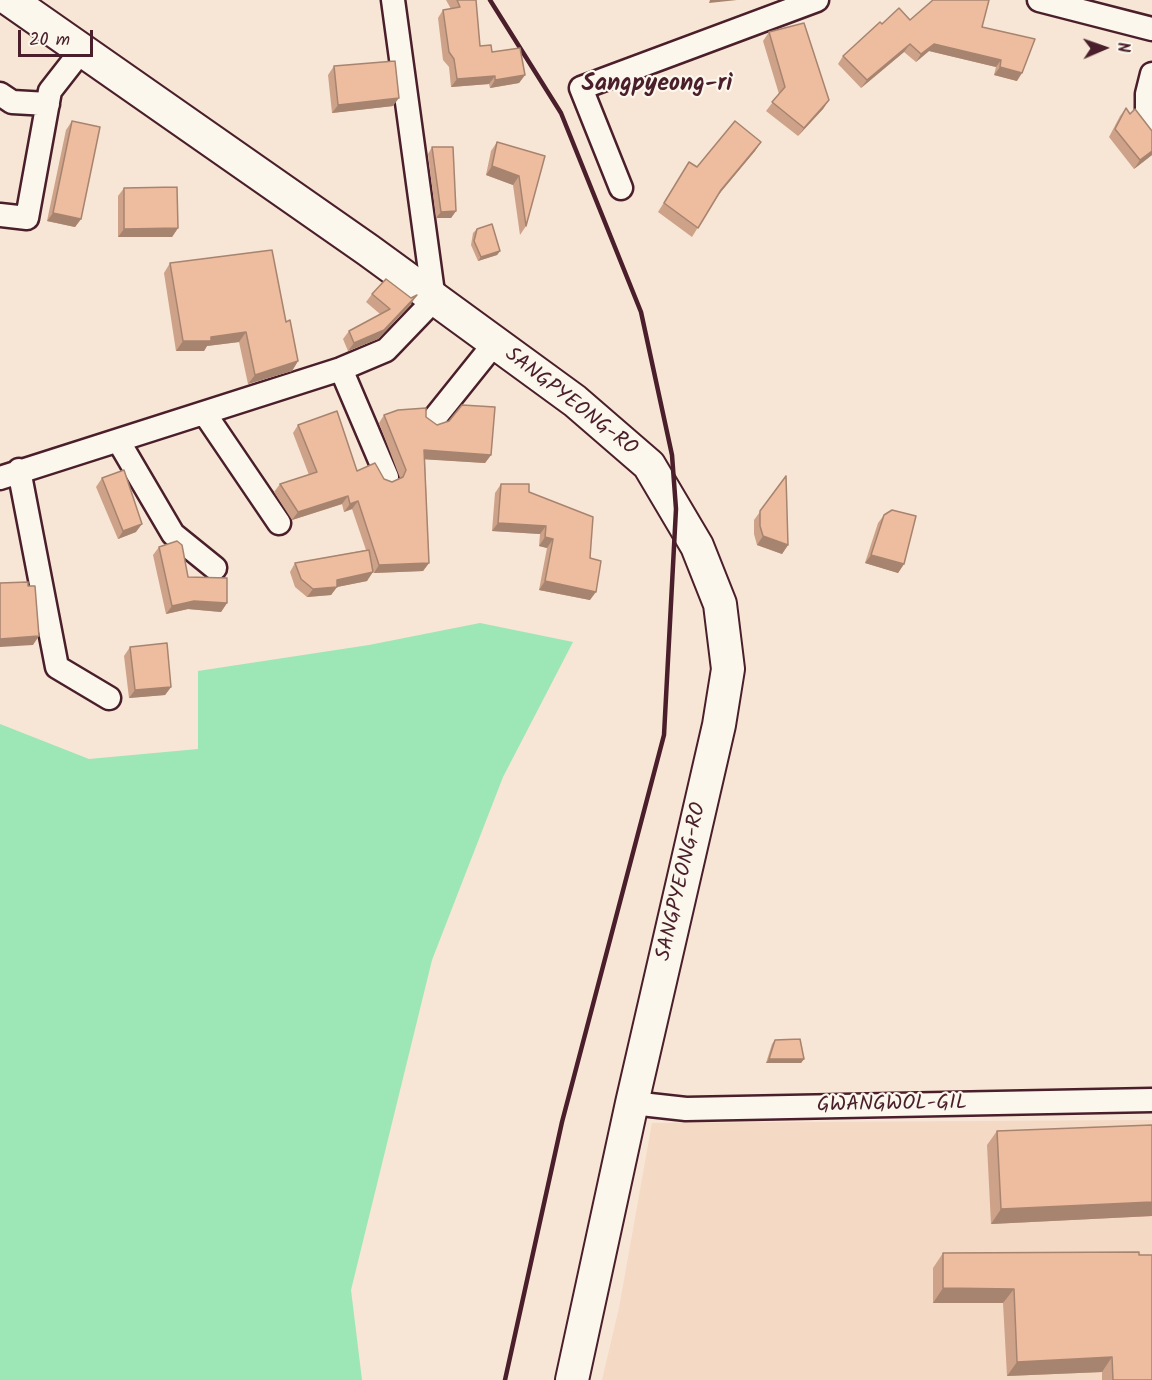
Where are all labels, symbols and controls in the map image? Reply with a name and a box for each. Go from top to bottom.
scale bar [21,18,96,56]
north arrow [1074,18,1134,78]
text: 20 m [29,26,70,55]
text: N [1110,42,1135,53]
district label: Sangpyeong-ri [582,72,732,100]
street label: SANGPYEONG-RO [499,343,641,463]
street label: SANGPYEONG-RO [653,801,713,963]
street label: GWANGWOL-GIL [817,1092,967,1120]

